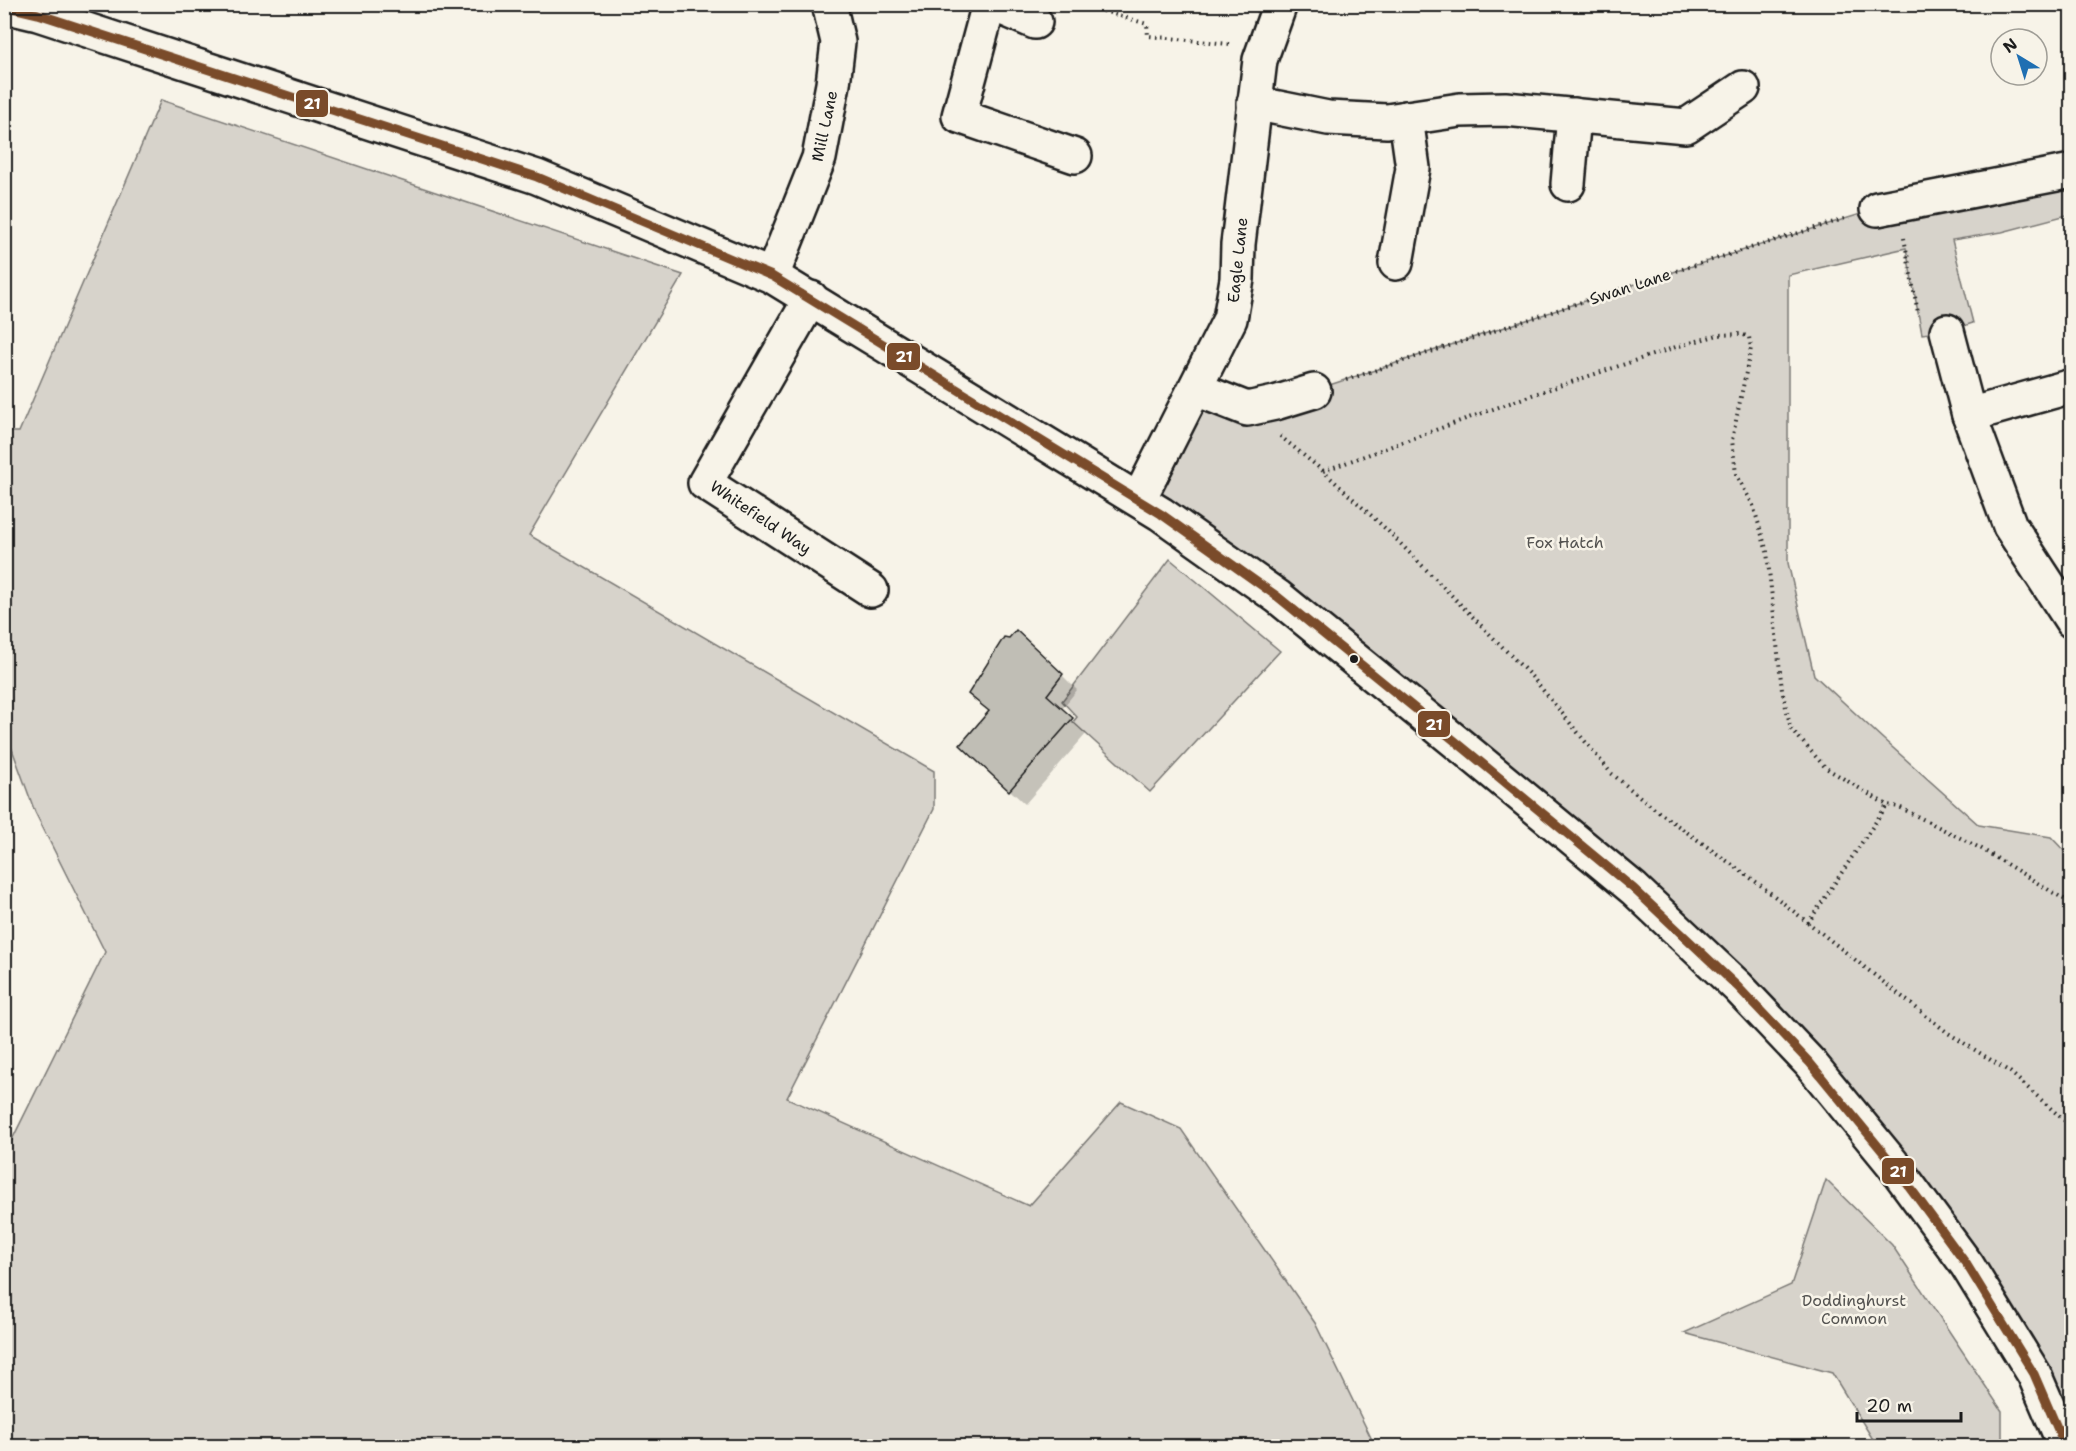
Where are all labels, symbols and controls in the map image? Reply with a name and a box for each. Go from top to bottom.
north arrow [1989,27,2049,87]
text: N [1999,33,2022,58]
line badge: 21 [295,89,329,118]
street label: Mill Lane [807,89,842,164]
text: 21 [303,93,321,114]
street label: Eagle Lane [1223,216,1252,304]
street label: Swan Lane [1587,263,1674,310]
line badge: 21 [886,342,921,371]
text: 21 [895,346,913,367]
street label: Whitefield Way [706,476,815,559]
park label: Fox Hatch [1526,532,1604,553]
unlabelled marker [1348,653,1360,665]
line badge: 21 [1417,710,1451,738]
text: 21 [1425,714,1443,735]
line badge: 21 [1881,1157,1915,1185]
text: 21 [1889,1161,1907,1182]
park label: Doddinghurst Common [1802,1290,1906,1329]
scale bar [1857,1385,1960,1423]
text: 20 m [1866,1394,1912,1418]

